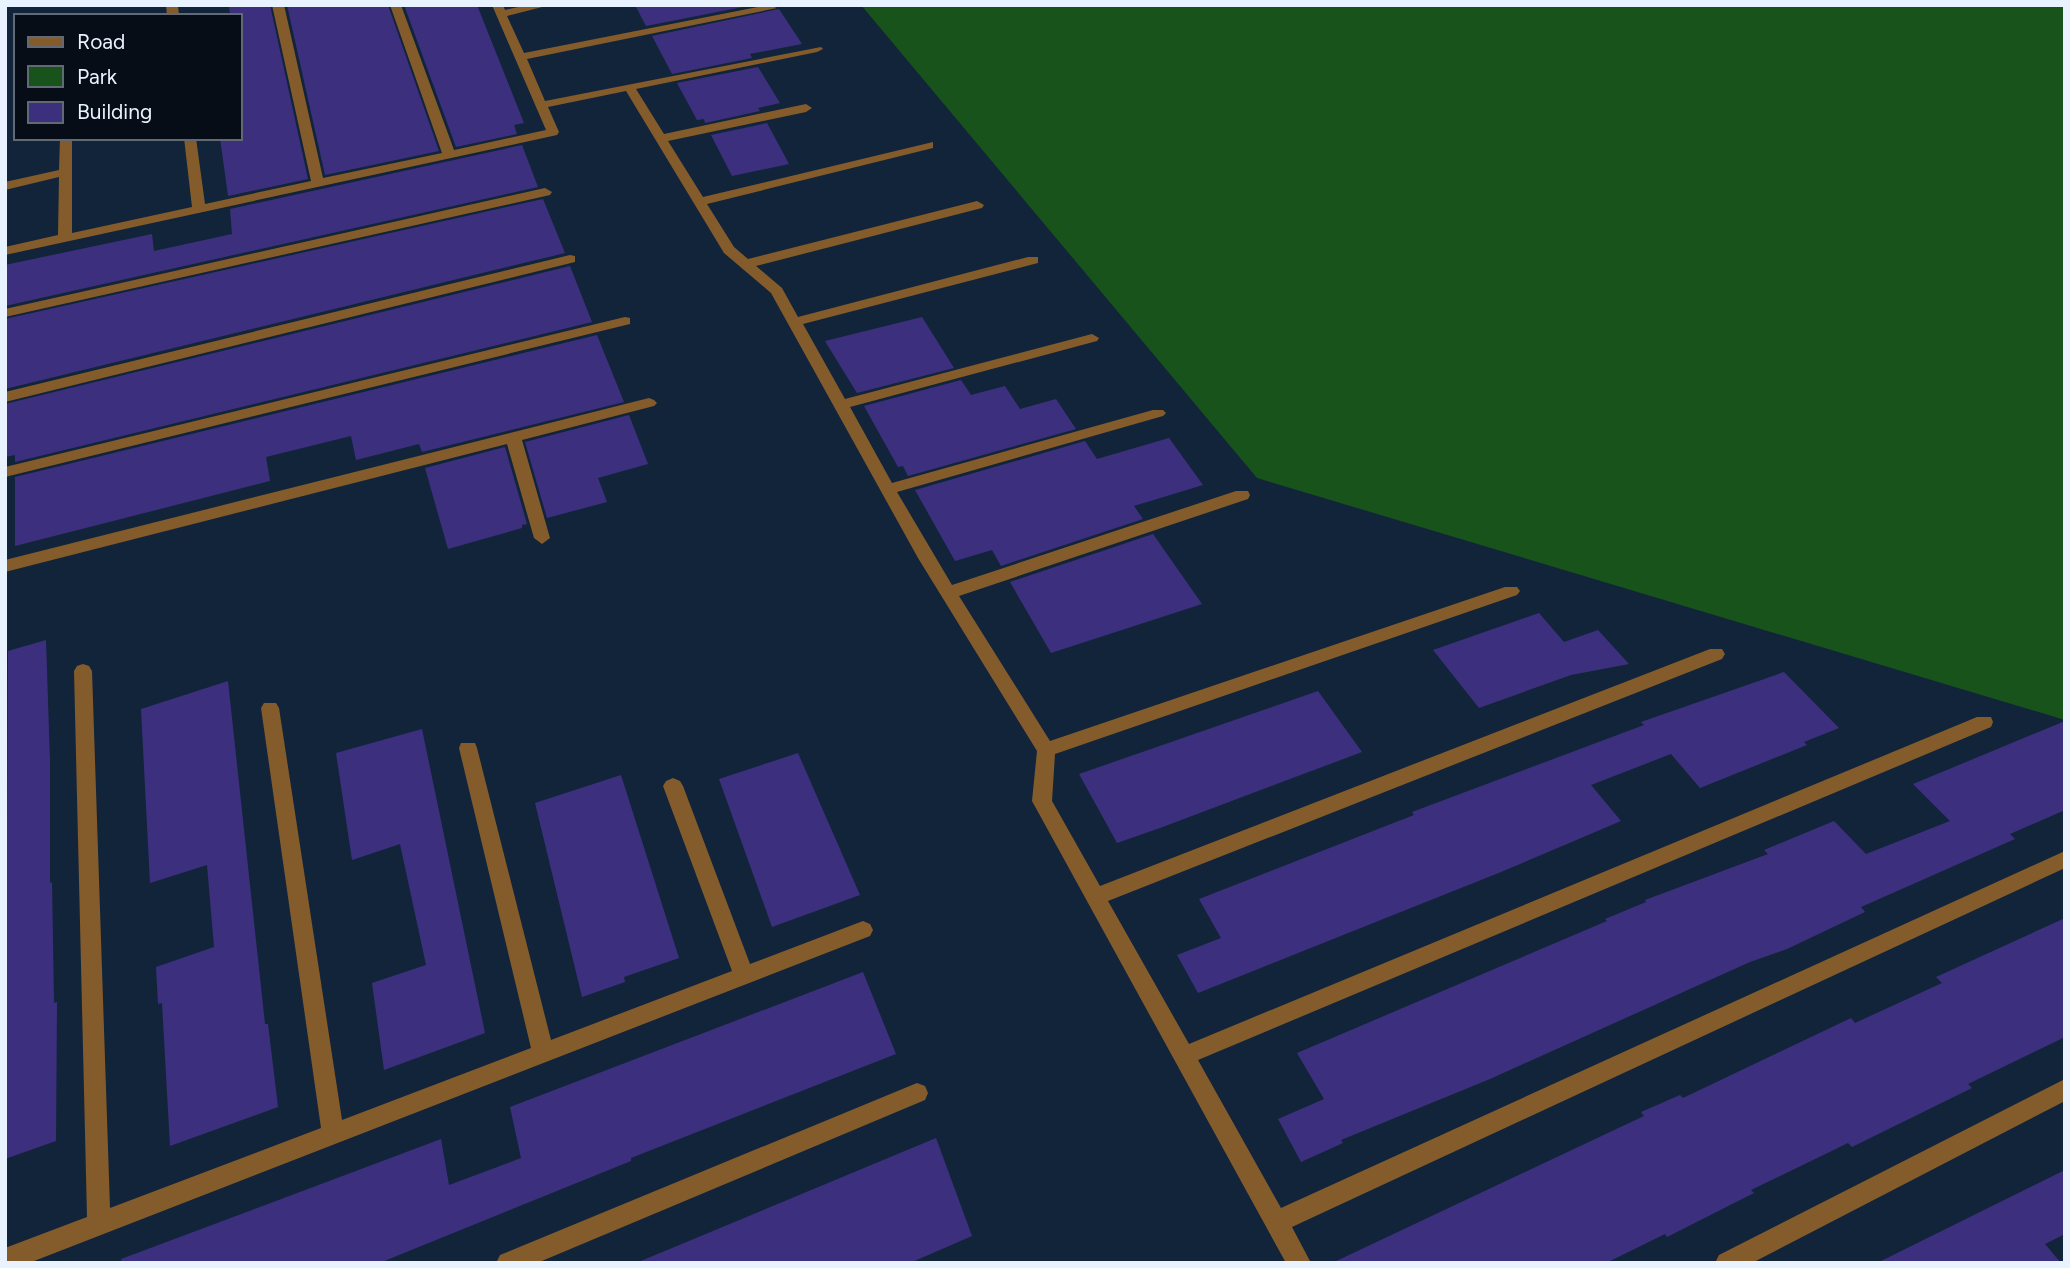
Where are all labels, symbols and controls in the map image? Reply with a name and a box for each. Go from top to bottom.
legend [14,14,242,140]
text: Road [77,29,125,54]
text: Park [77,64,118,89]
text: Building [77,99,152,124]

